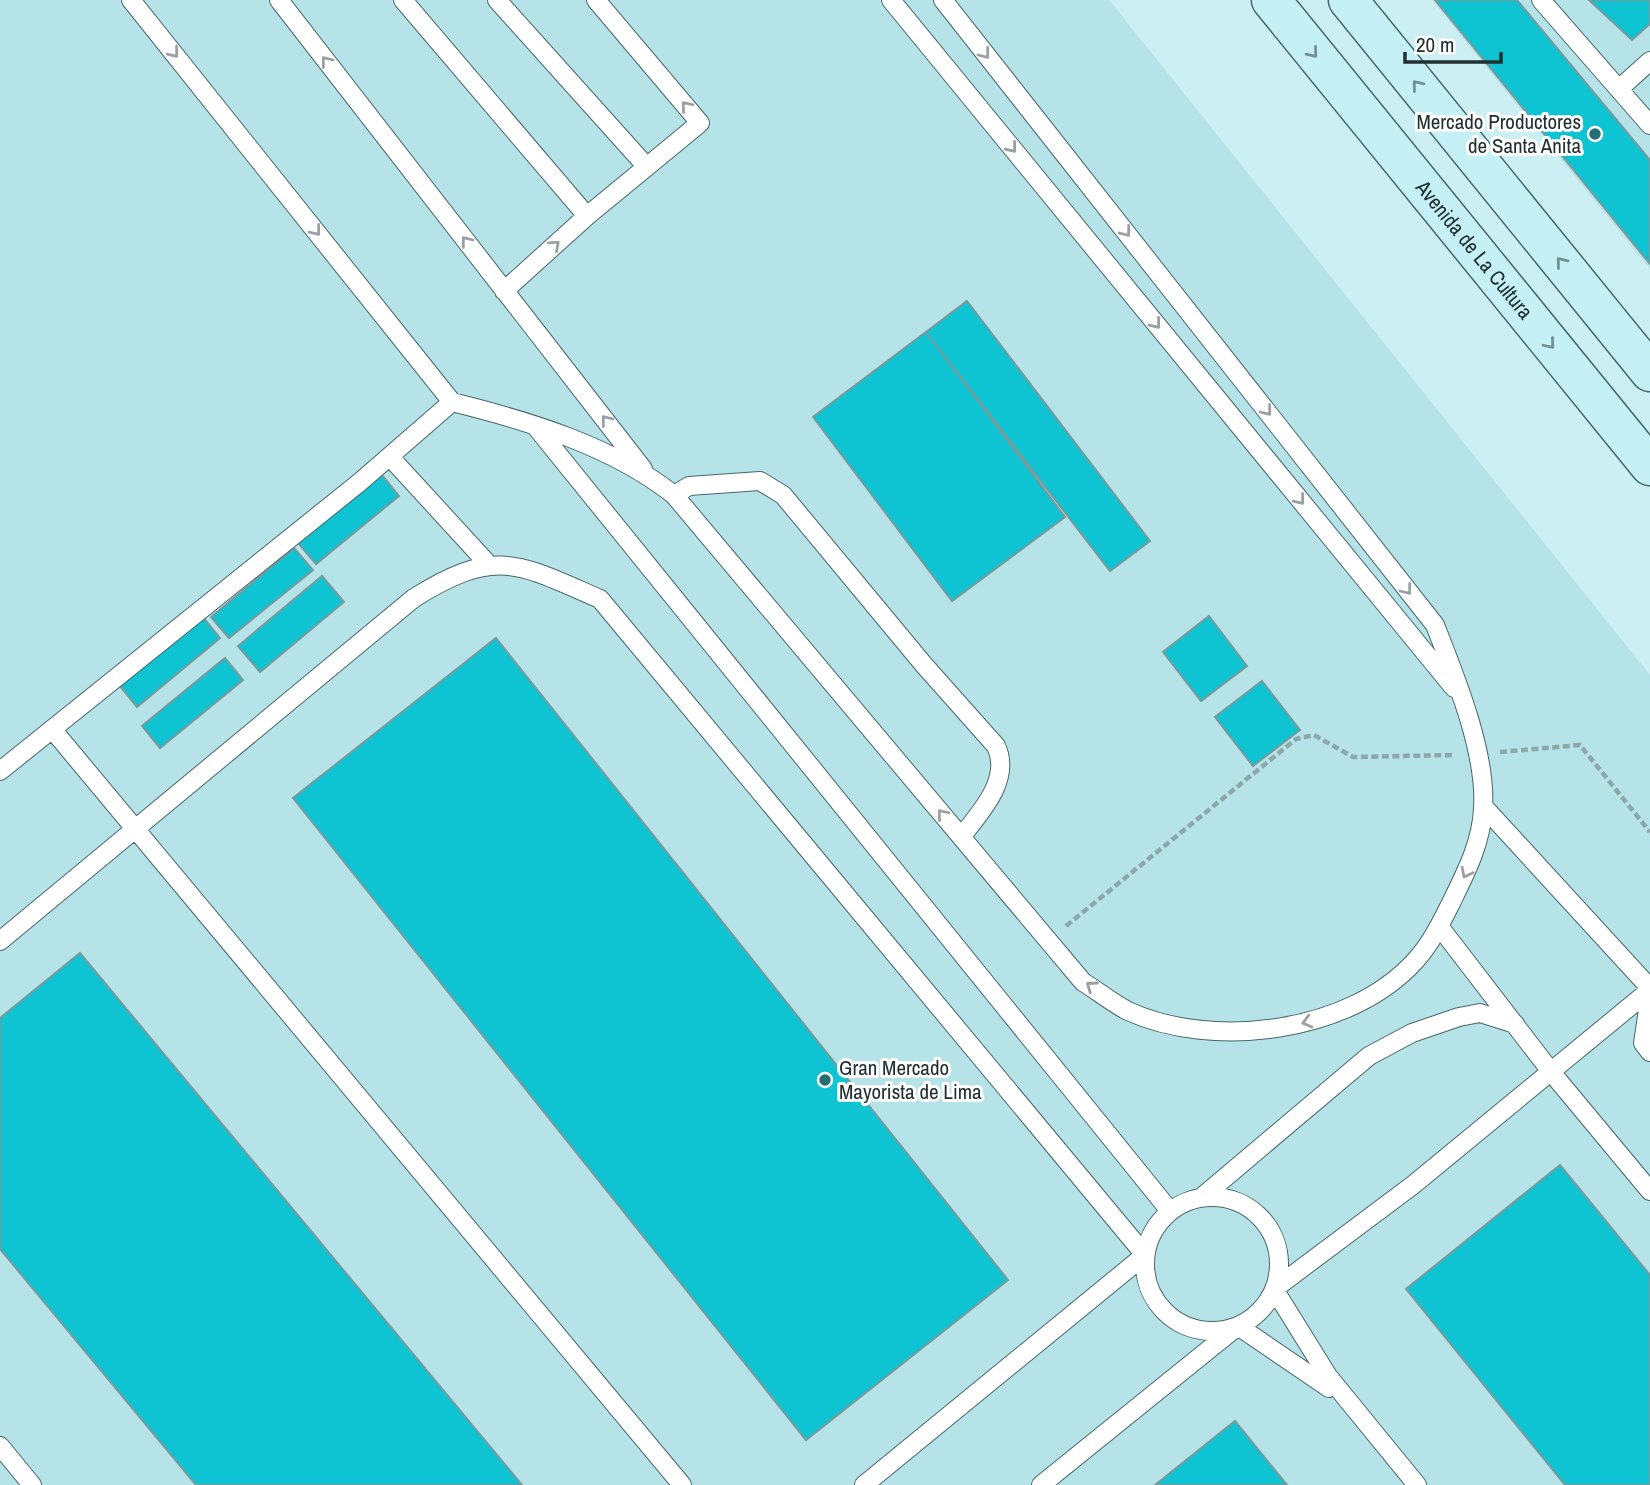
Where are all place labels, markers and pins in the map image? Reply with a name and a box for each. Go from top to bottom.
place label: Mercado Productores de Santa Anita [1416,107,1581,160]
marker: Mercado Productores de Santa Anita [1587,126,1603,142]
place label: Gran Mercado Mayorista de Lima [839,1053,982,1106]
marker: Gran Mercado Mayorista de Lima [817,1072,833,1088]

